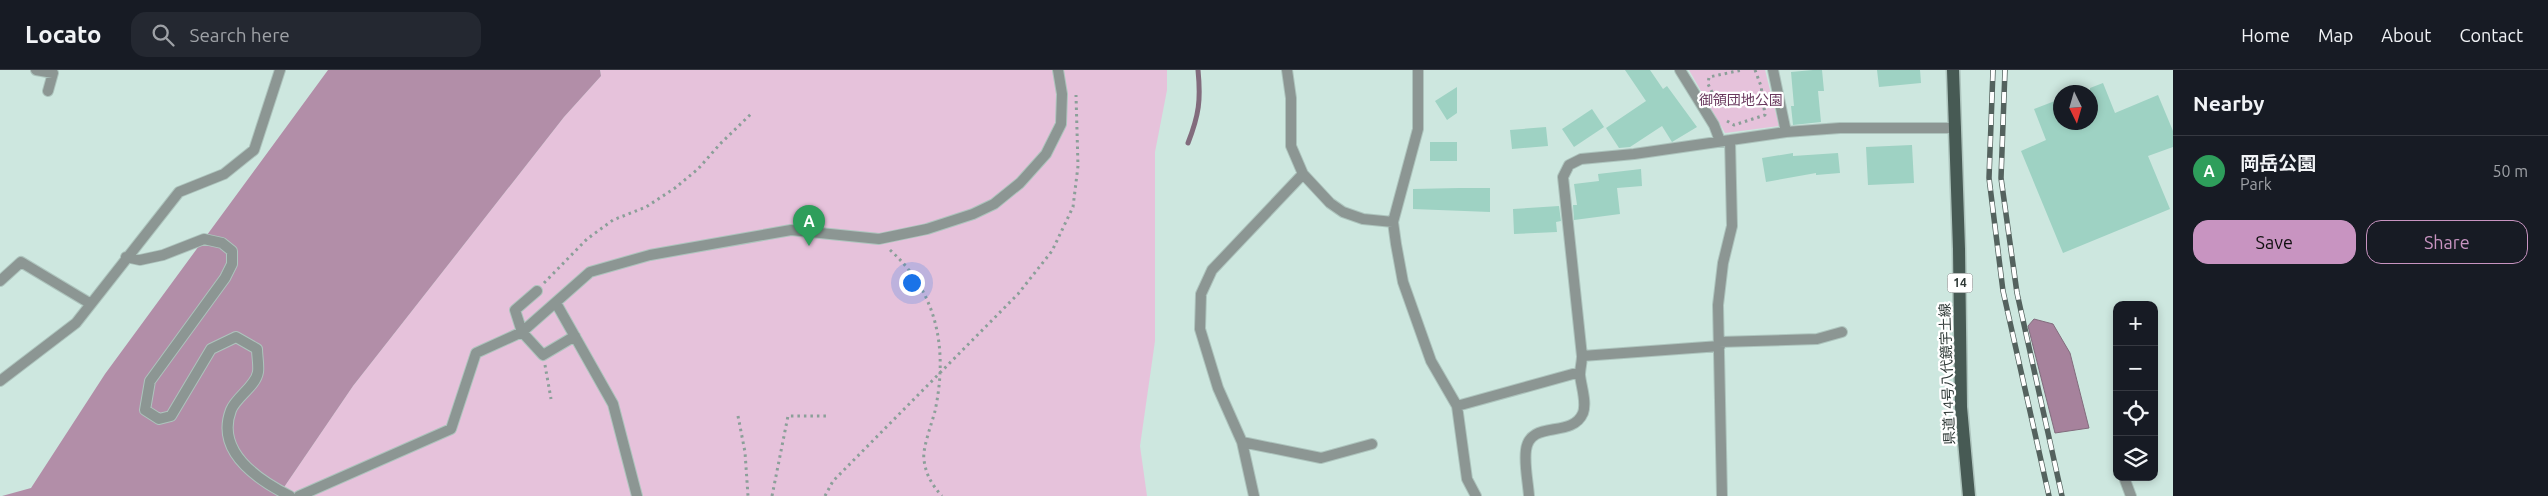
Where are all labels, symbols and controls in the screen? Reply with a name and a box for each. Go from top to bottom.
search box [131,12,481,57]
text: Locato [25,21,101,48]
icon: search [149,21,177,49]
text: Search here [189,24,290,46]
text: Home [2241,25,2290,45]
text: Map [2318,25,2353,45]
text: About [2381,25,2431,45]
text: Contact [2459,25,2523,45]
north arrow [2053,85,2098,130]
text: Nearby [2193,91,2264,115]
park label: 御領団地公園 [1699,92,1783,108]
text: 岡岳公園 [2240,152,2316,174]
text: A [2203,162,2215,180]
text: 50 m [2492,162,2528,180]
text: Park [2240,175,2272,193]
pin: A [793,205,825,246]
button: Save [2193,220,2356,264]
button: Share [2366,220,2528,264]
your location [899,270,925,296]
road number: 14 [1948,274,1972,292]
map controls [2113,301,2158,481]
button: + [2113,301,2158,346]
street label: 県道14号八代鏡宇土線 [1937,303,1957,445]
button: − [2113,346,2158,391]
button: locate [2113,391,2158,436]
button: layers [2113,436,2158,481]

